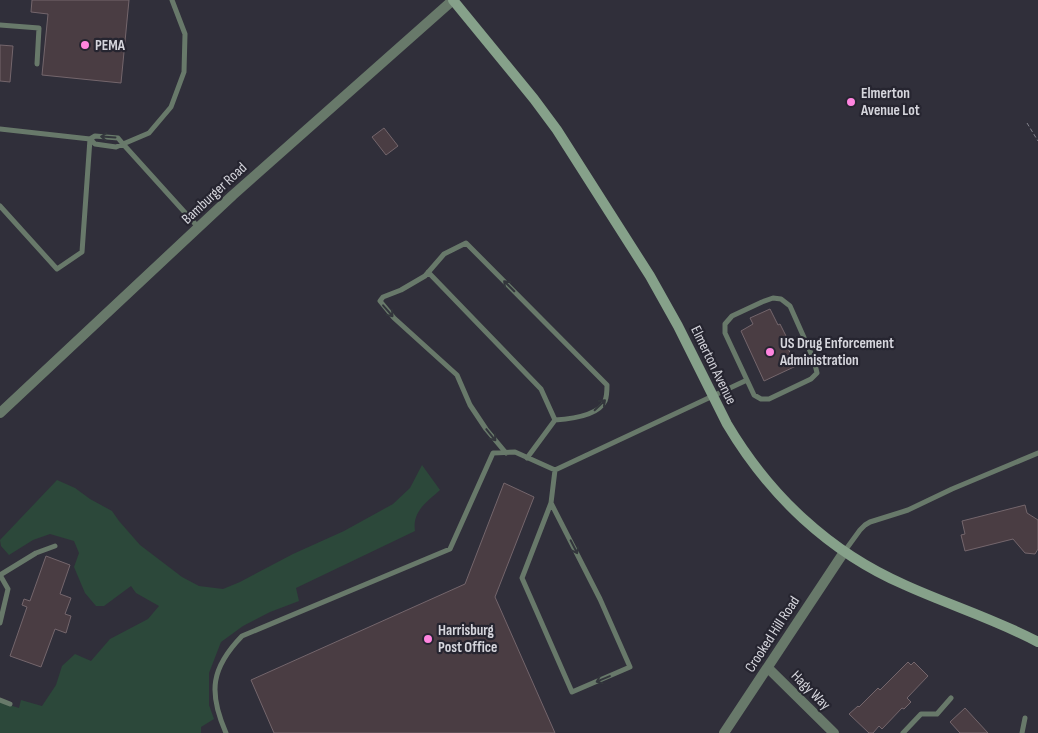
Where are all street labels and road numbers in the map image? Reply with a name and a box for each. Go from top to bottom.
street label: Bamburger Road [178,158,251,228]
street label: Elmerton Avenue [686,323,741,408]
street label: Crooked Hill Road [741,593,804,676]
street label: Hagy Way [787,667,835,714]

